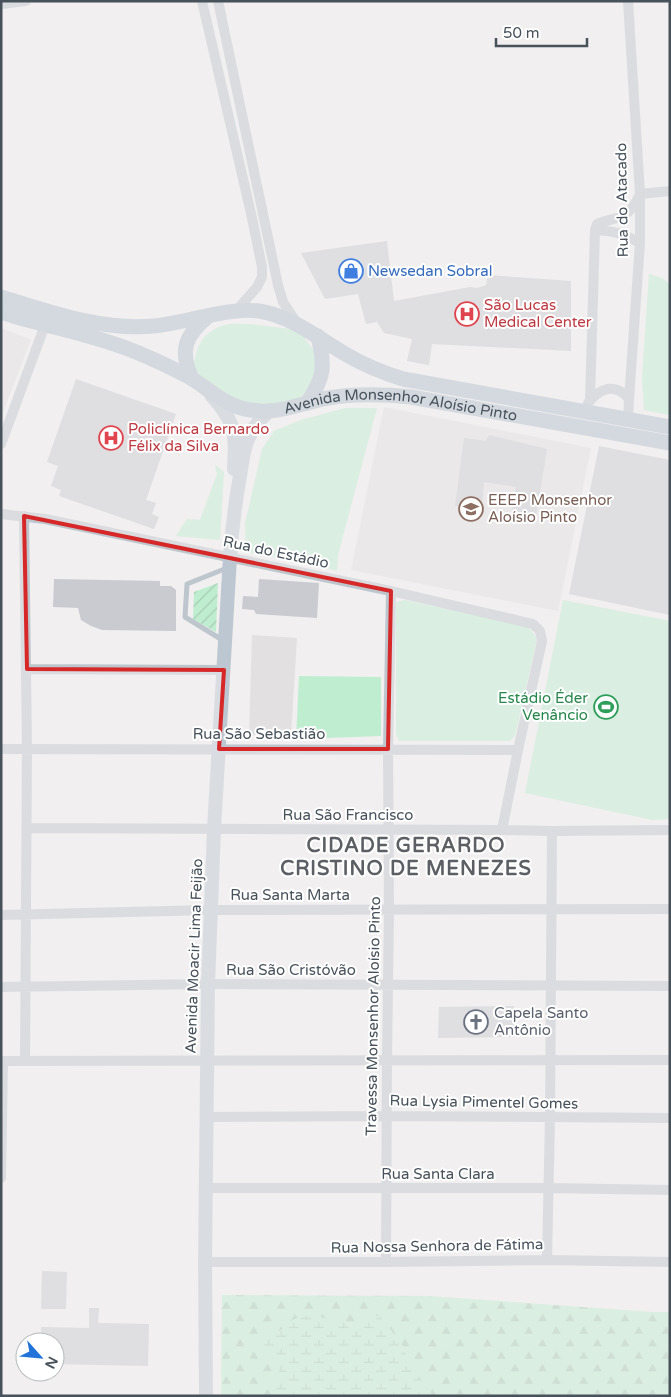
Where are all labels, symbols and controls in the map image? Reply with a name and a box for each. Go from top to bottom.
scale bar [496,15,587,47]
text: 50 m [503,24,540,42]
street label: Rua do Atacado [612,143,632,257]
shop icon: Newsedan Sobral [338,258,364,284]
place label: Newsedan Sobral [368,262,493,280]
place label: São Lucas Medical Center [484,296,592,331]
hospital icon: São Lucas Medical Center [454,301,480,327]
street label: Avenida Monsenhor Aloísio Pinto [282,385,519,425]
place label: Policlínica Bernardo Félix da Silva [128,420,269,455]
hospital icon: Policlínica Bernardo Félix da Silva [98,425,124,451]
place label: EEEP Monsenhor Aloísio Pinto [488,491,612,526]
school or university icon: EEEP Monsenhor Aloísio Pinto [458,496,484,522]
street label: Rua do Estádio [221,532,331,572]
place label: Estádio Éder Venâncio [498,689,588,724]
sports icon: Estádio Éder Venâncio [593,694,619,720]
street label: Rua São Sebastião [193,725,325,743]
street label: Rua São Francisco [283,806,413,824]
district label: CIDADE GERARDO CRISTINO DE MENEZES [280,834,532,881]
street label: Avenida Moacir Lima Feijão [182,858,206,1054]
street label: Rua Santa Marta [230,886,350,904]
street label: Travessa Monsenhor Aloísio Pinto [362,896,384,1136]
street label: Rua São Cristóvão [226,961,356,979]
place label: Capela Santo Antônio [494,1004,588,1039]
church icon: Capela Santo Antônio [463,1009,489,1035]
street label: Rua Lysia Pimentel Gomes [390,1091,578,1113]
street label: Rua Santa Clara [381,1165,495,1183]
street label: Rua Nossa Senhora de Fátima [330,1235,544,1257]
north arrow [15,1332,65,1382]
text: N [41,1354,61,1372]

